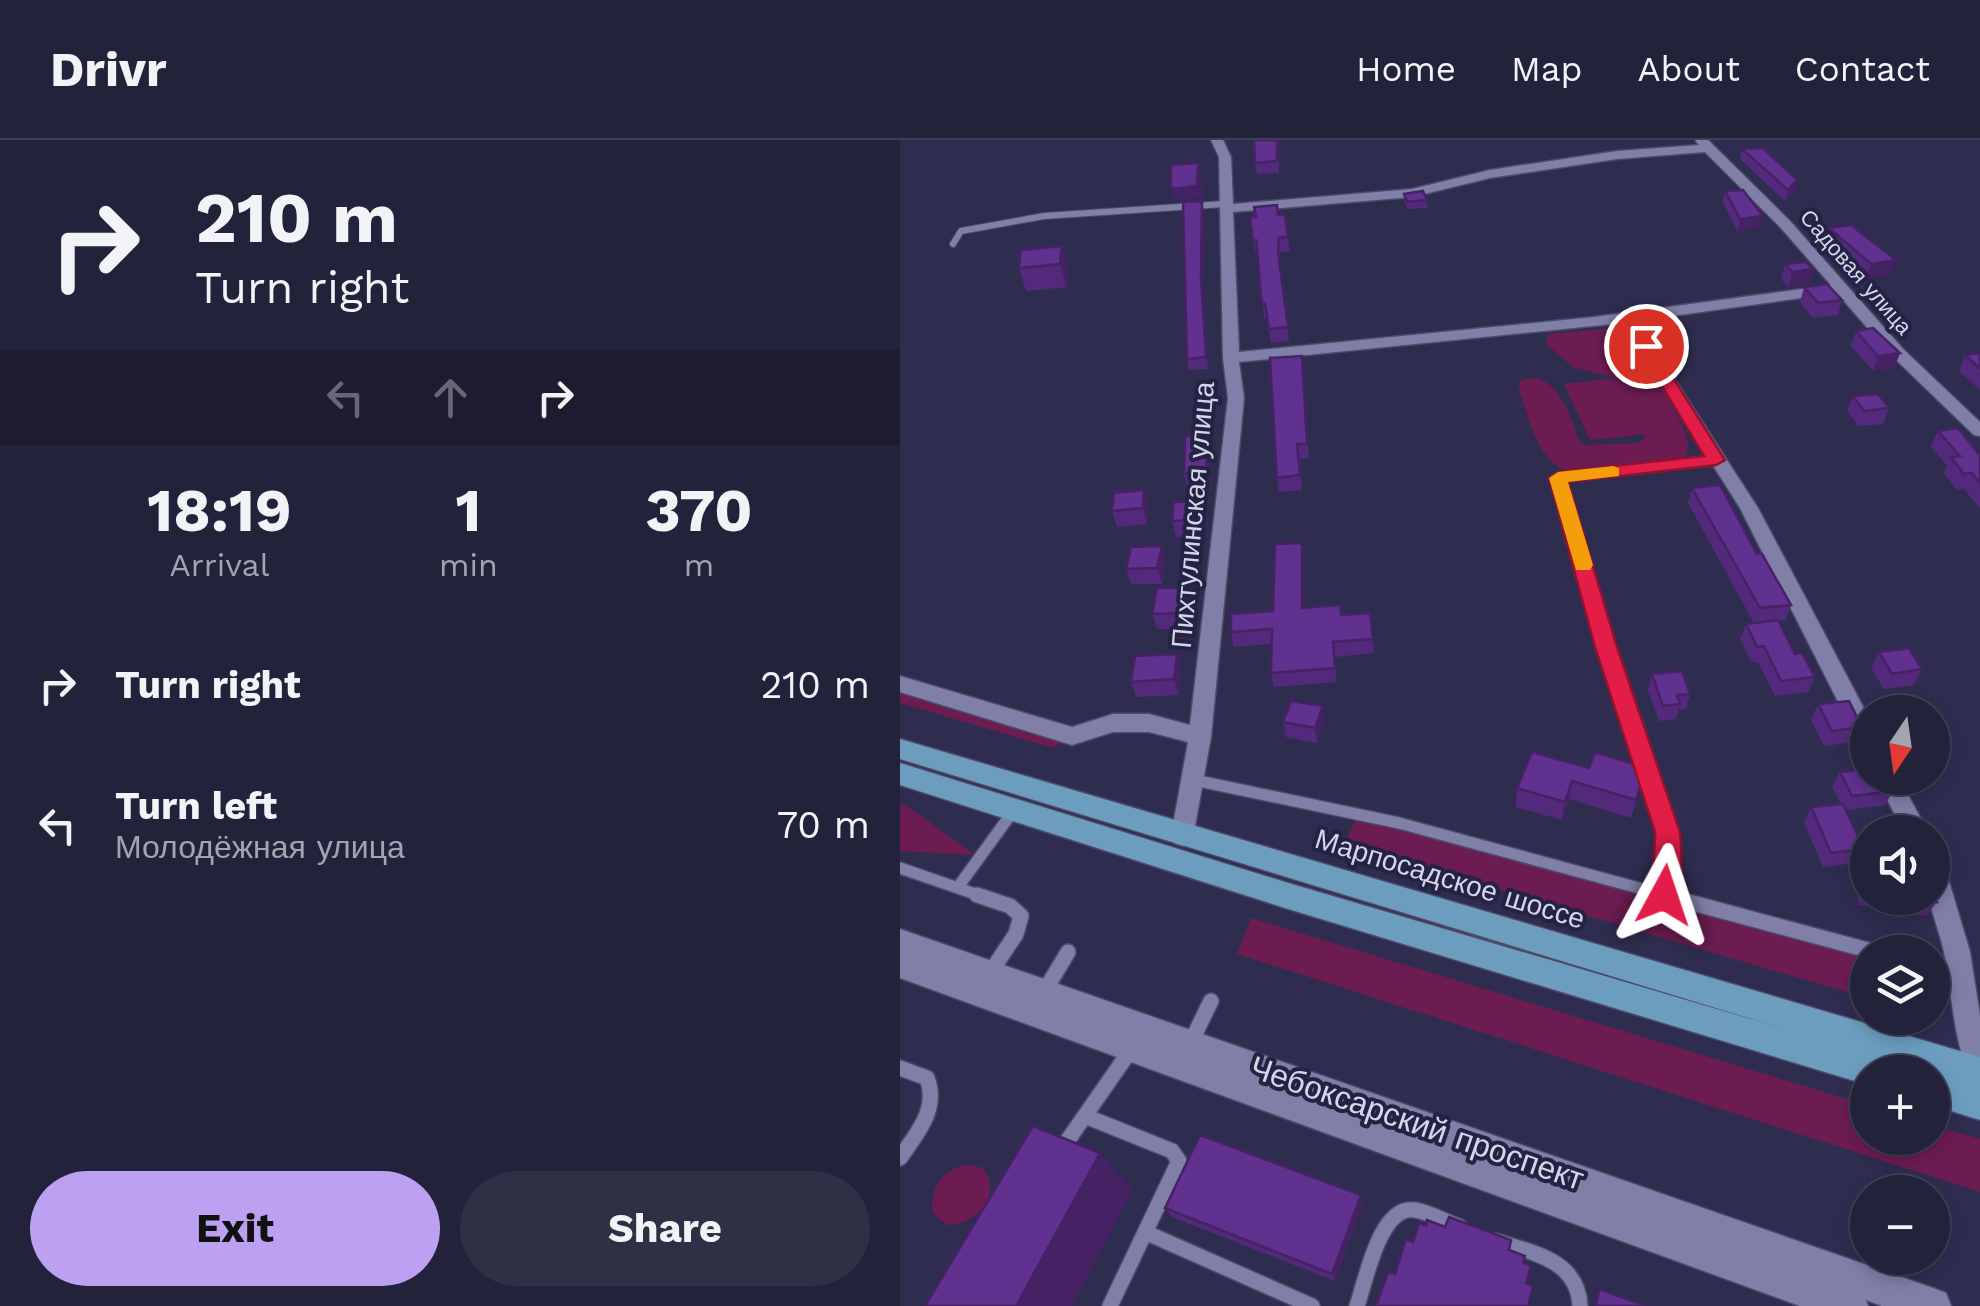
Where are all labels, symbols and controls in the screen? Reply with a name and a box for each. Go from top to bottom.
text: Drivr [50,41,167,98]
text: Home [1356,48,1456,90]
text: Map [1511,48,1583,90]
text: About [1638,48,1740,90]
text: Contact [1795,48,1930,90]
text: 210 m [195,177,398,259]
icon: right [30,180,160,310]
street label: Садовая улица [1795,205,1917,340]
text: Turn right [195,261,409,314]
pin [1604,304,1689,389]
icon: arrive [1619,319,1674,374]
icon: left [318,370,373,425]
icon: ahead [423,370,478,425]
icon: right [528,370,583,425]
street label: Пихтулинская улица [1165,380,1221,650]
text: 18:19 [147,475,292,546]
text: 1 [456,475,481,546]
text: 370 [645,475,753,546]
text: Arrival [170,546,269,584]
text: min [439,546,498,584]
text: m [684,546,714,584]
icon: right [30,658,85,713]
text: Turn right [115,663,301,707]
text: 210 m [760,663,870,707]
north arrow [1850,695,1950,795]
map controls [1850,695,1950,1275]
text: Turn left [115,784,277,828]
icon: left [30,798,85,853]
text: 70 m [777,803,870,847]
button: sound [1850,815,1950,915]
street label: Марпосадское шоссе [1311,822,1589,936]
text: Молодёжная улица [115,828,405,866]
position arrow [1612,843,1716,947]
button: layers [1850,935,1950,1035]
street label: Чебоксарский проспект [1245,1048,1589,1198]
button: + [1850,1055,1950,1155]
button: Exit [30,1171,440,1286]
button: Share [460,1171,870,1286]
button: − [1850,1175,1950,1275]

